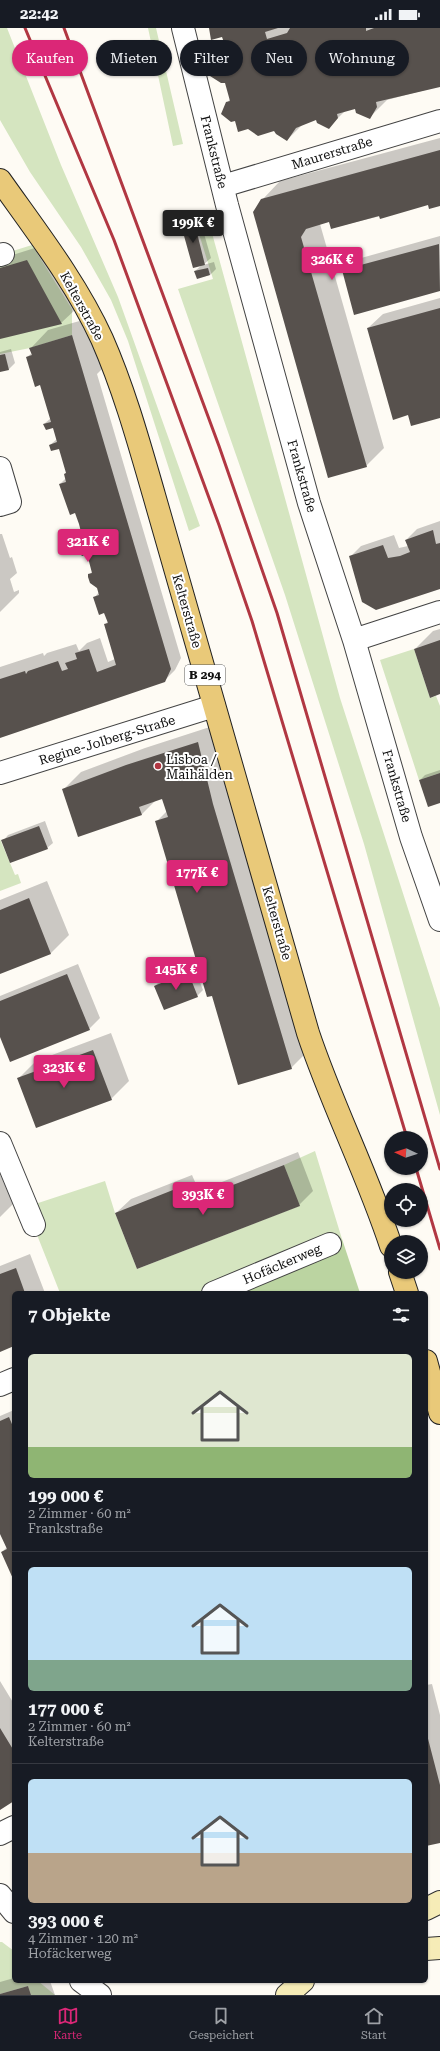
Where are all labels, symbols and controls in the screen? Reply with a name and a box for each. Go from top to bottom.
text: 22:42 [20,5,58,23]
chip: Kaufen [12,40,88,76]
chip: Mieten [96,40,172,76]
chip: Filter [180,40,243,76]
chip: Neu [251,40,307,76]
chip: Wohnung [315,40,409,76]
street label: Frankstraße [198,114,230,190]
street label: Maurerstraße [290,134,374,172]
pin: 199K € [160,210,226,244]
text: 199K € [172,215,214,230]
pin: 326K € [299,247,365,281]
text: 326K € [311,252,353,267]
street label: Kelterstraße [57,269,107,343]
street label: Frankstraße [284,438,320,514]
pin: 321K € [55,529,121,563]
text: 321K € [67,534,109,549]
street label: Kelterstraße [169,572,205,650]
road number: B 294 [185,665,225,685]
street label: Regine-Jolberg-Straße [37,712,177,768]
street label: Frankstraße [379,748,415,824]
place label: Lisboa / Maihälden [166,752,233,782]
marker: Lisboa / Maihälden [153,761,163,771]
pin: 177K € [164,860,230,894]
text: 177K € [176,865,218,880]
street label: Kelterstraße [259,884,295,962]
pin: 145K € [143,957,209,991]
text: 145K € [155,962,197,977]
pin: 323K € [31,1055,97,1089]
text: 323K € [43,1060,85,1075]
north arrow [384,1131,428,1175]
map controls [384,1131,428,1279]
pin: 393K € [170,1182,236,1216]
button: locate [384,1183,428,1227]
text: 393K € [182,1187,224,1202]
button: layers [384,1235,428,1279]
street label: Hofäckerweg [241,1241,324,1287]
icon: filters [390,1304,412,1326]
text: 7 Objekte [28,1305,110,1325]
icon: home [184,1380,256,1452]
text: 199 000 € [28,1486,103,1506]
text: 2 Zimmer · 60 m² [28,1506,131,1521]
text: Frankstraße [28,1521,103,1536]
icon: home [184,1593,256,1665]
text: 177 000 € [28,1699,103,1719]
text: 2 Zimmer · 60 m² [28,1719,131,1734]
text: Kelterstraße [28,1734,104,1749]
icon: home [184,1805,256,1877]
text: 393 000 € [28,1911,103,1931]
text: 4 Zimmer · 120 m² [28,1931,138,1946]
text: Hofäckerweg [28,1946,111,1961]
tab: Karte [54,2005,82,2042]
tab: Gespeichert [189,2005,254,2042]
tab: Start [361,2005,386,2042]

